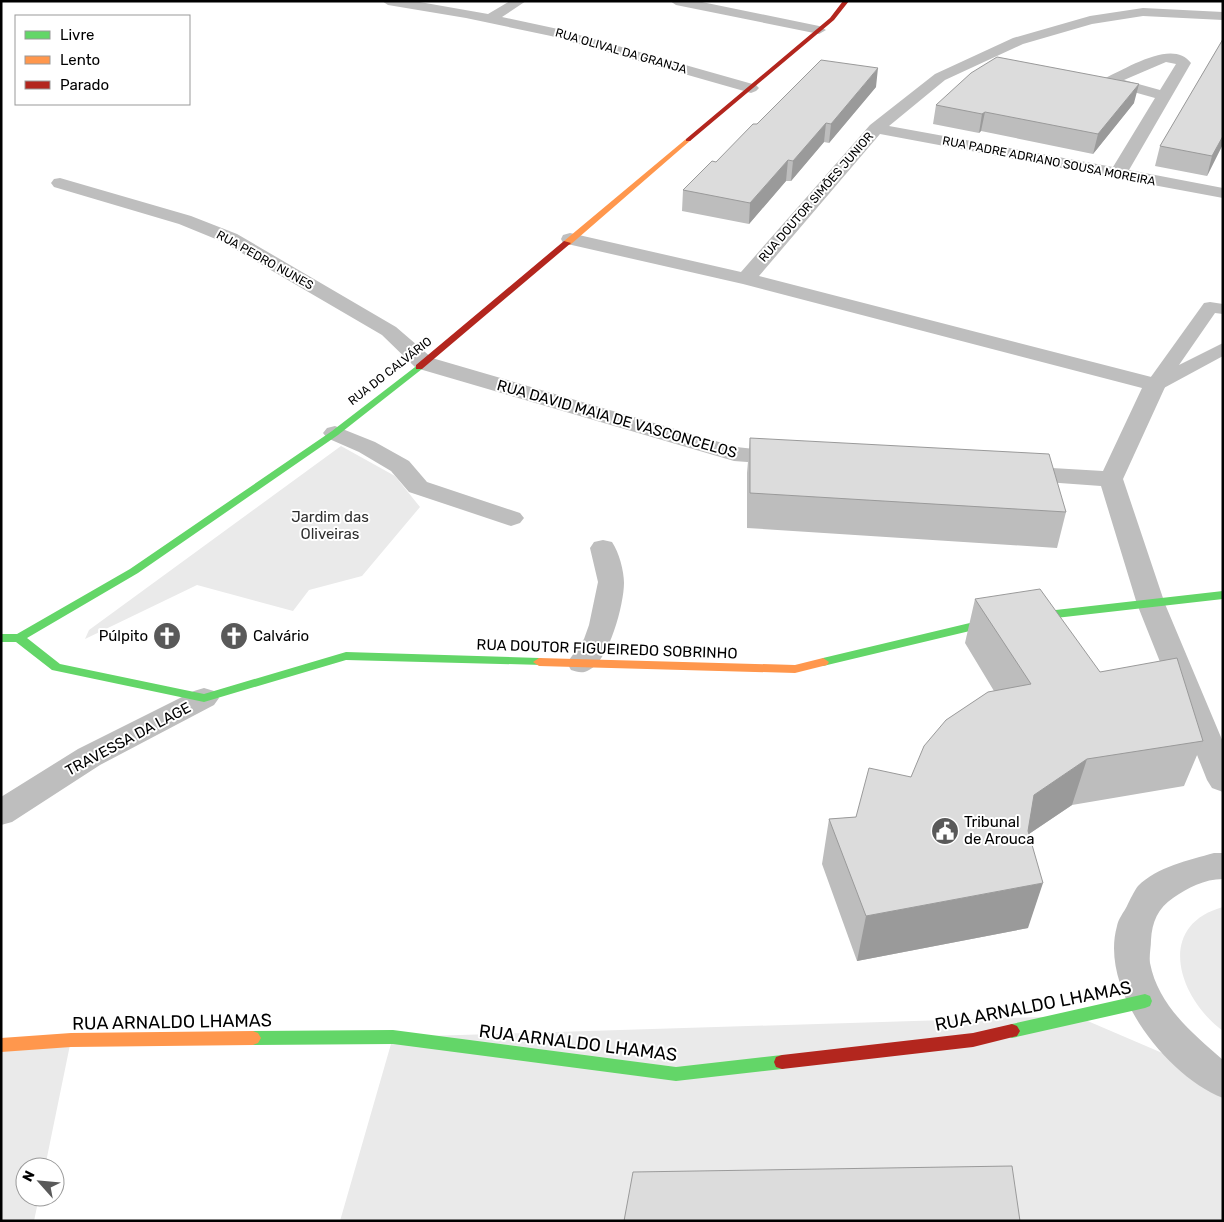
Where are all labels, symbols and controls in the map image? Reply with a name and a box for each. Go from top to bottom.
legend [15,15,190,105]
street label: RUA OLIVAL DA GRANJA [554,25,688,77]
text: Livre [60,26,94,44]
text: Lento [60,51,100,69]
text: Parado [60,76,109,94]
street label: RUA DOUTOR SIMÕES JUNIOR [756,129,876,265]
street label: RUA PADRE ADRIANO SOUSA MOREIRA [941,133,1157,189]
street label: RUA PEDRO NUNES [214,228,316,292]
street label: RUA DO CALVÁRIO [345,334,435,408]
street label: RUA DAVID MAIA DE VASCONCELOS [495,376,739,462]
park label: Jardim das Oliveiras [291,508,369,543]
church icon: Púlpito [152,621,182,651]
church icon: Calvário [219,621,249,651]
place label: Púlpito [99,627,148,645]
place label: Calvário [253,627,309,645]
street label: RUA DOUTOR FIGUEIREDO SOBRINHO [476,635,738,663]
street label: TRAVESSA DA LAGE [62,698,194,780]
place label: Tribunal de Arouca [964,813,1034,848]
public building icon: Tribunal de Arouca [930,816,960,846]
street label: RUA ARNALDO LHAMAS [933,976,1133,1036]
street label: RUA ARNALDO LHAMAS [72,1009,272,1035]
street label: RUA ARNALDO LHAMAS [478,1020,678,1066]
north arrow [15,1157,65,1207]
text: N [19,1168,39,1185]

